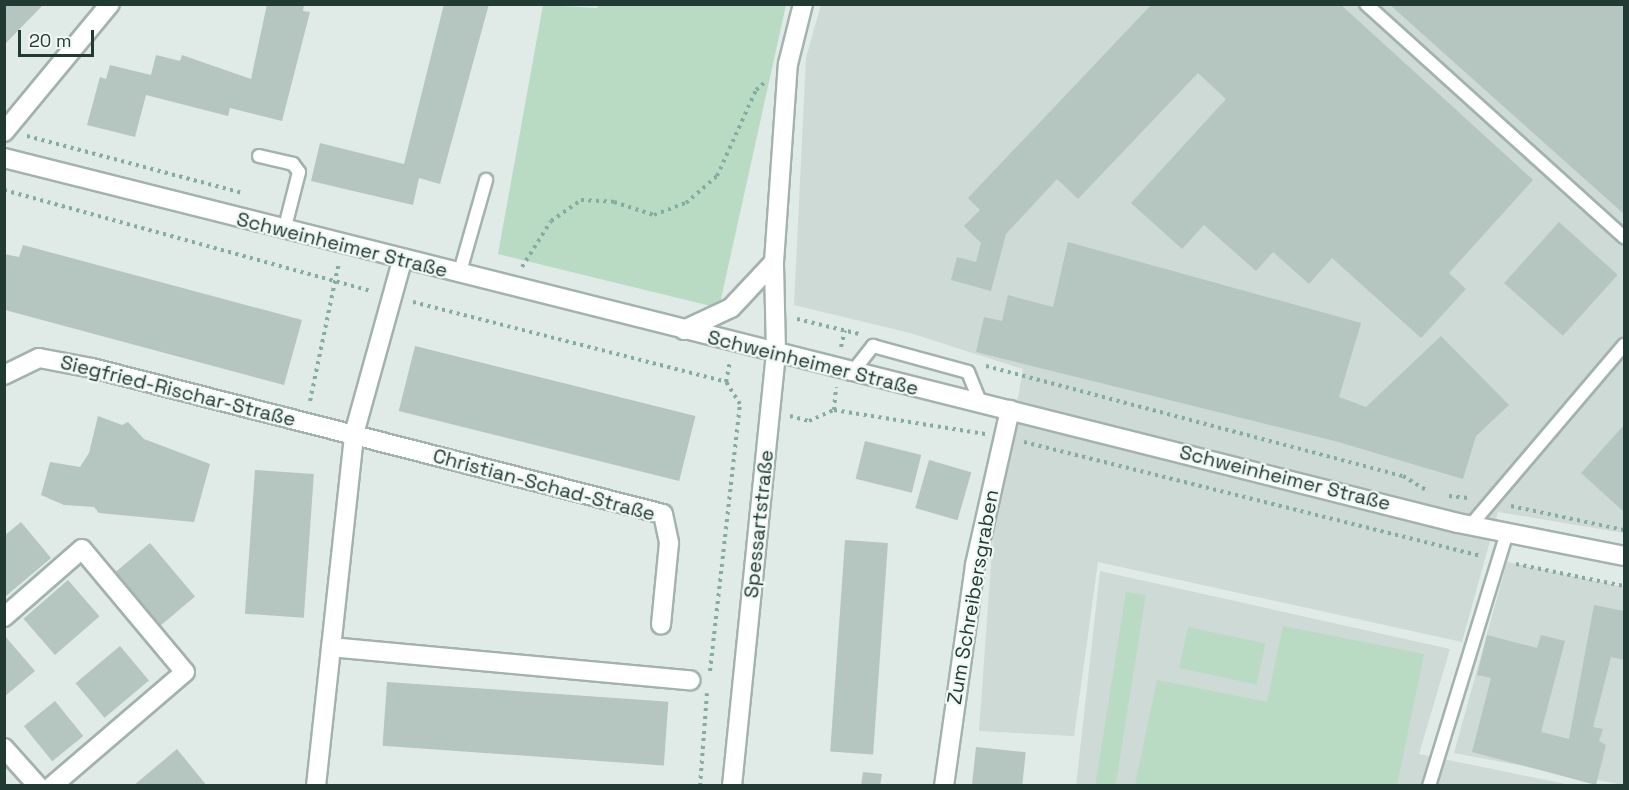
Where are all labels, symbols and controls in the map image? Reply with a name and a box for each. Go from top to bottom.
scale bar [21,18,98,56]
text: 20 m [29,29,72,52]
street label: Schweinheimer Straße [234,207,450,283]
street label: Schweinheimer Straße [705,325,921,401]
street label: Siegfried-Rischar-Straße [58,350,298,432]
street label: Schweinheimer Straße [1177,440,1393,516]
street label: Christian-Schad-Straße [430,444,658,526]
street label: Spessartstraße [739,449,779,599]
street label: Zum Schreibersgraben [942,488,1004,706]

